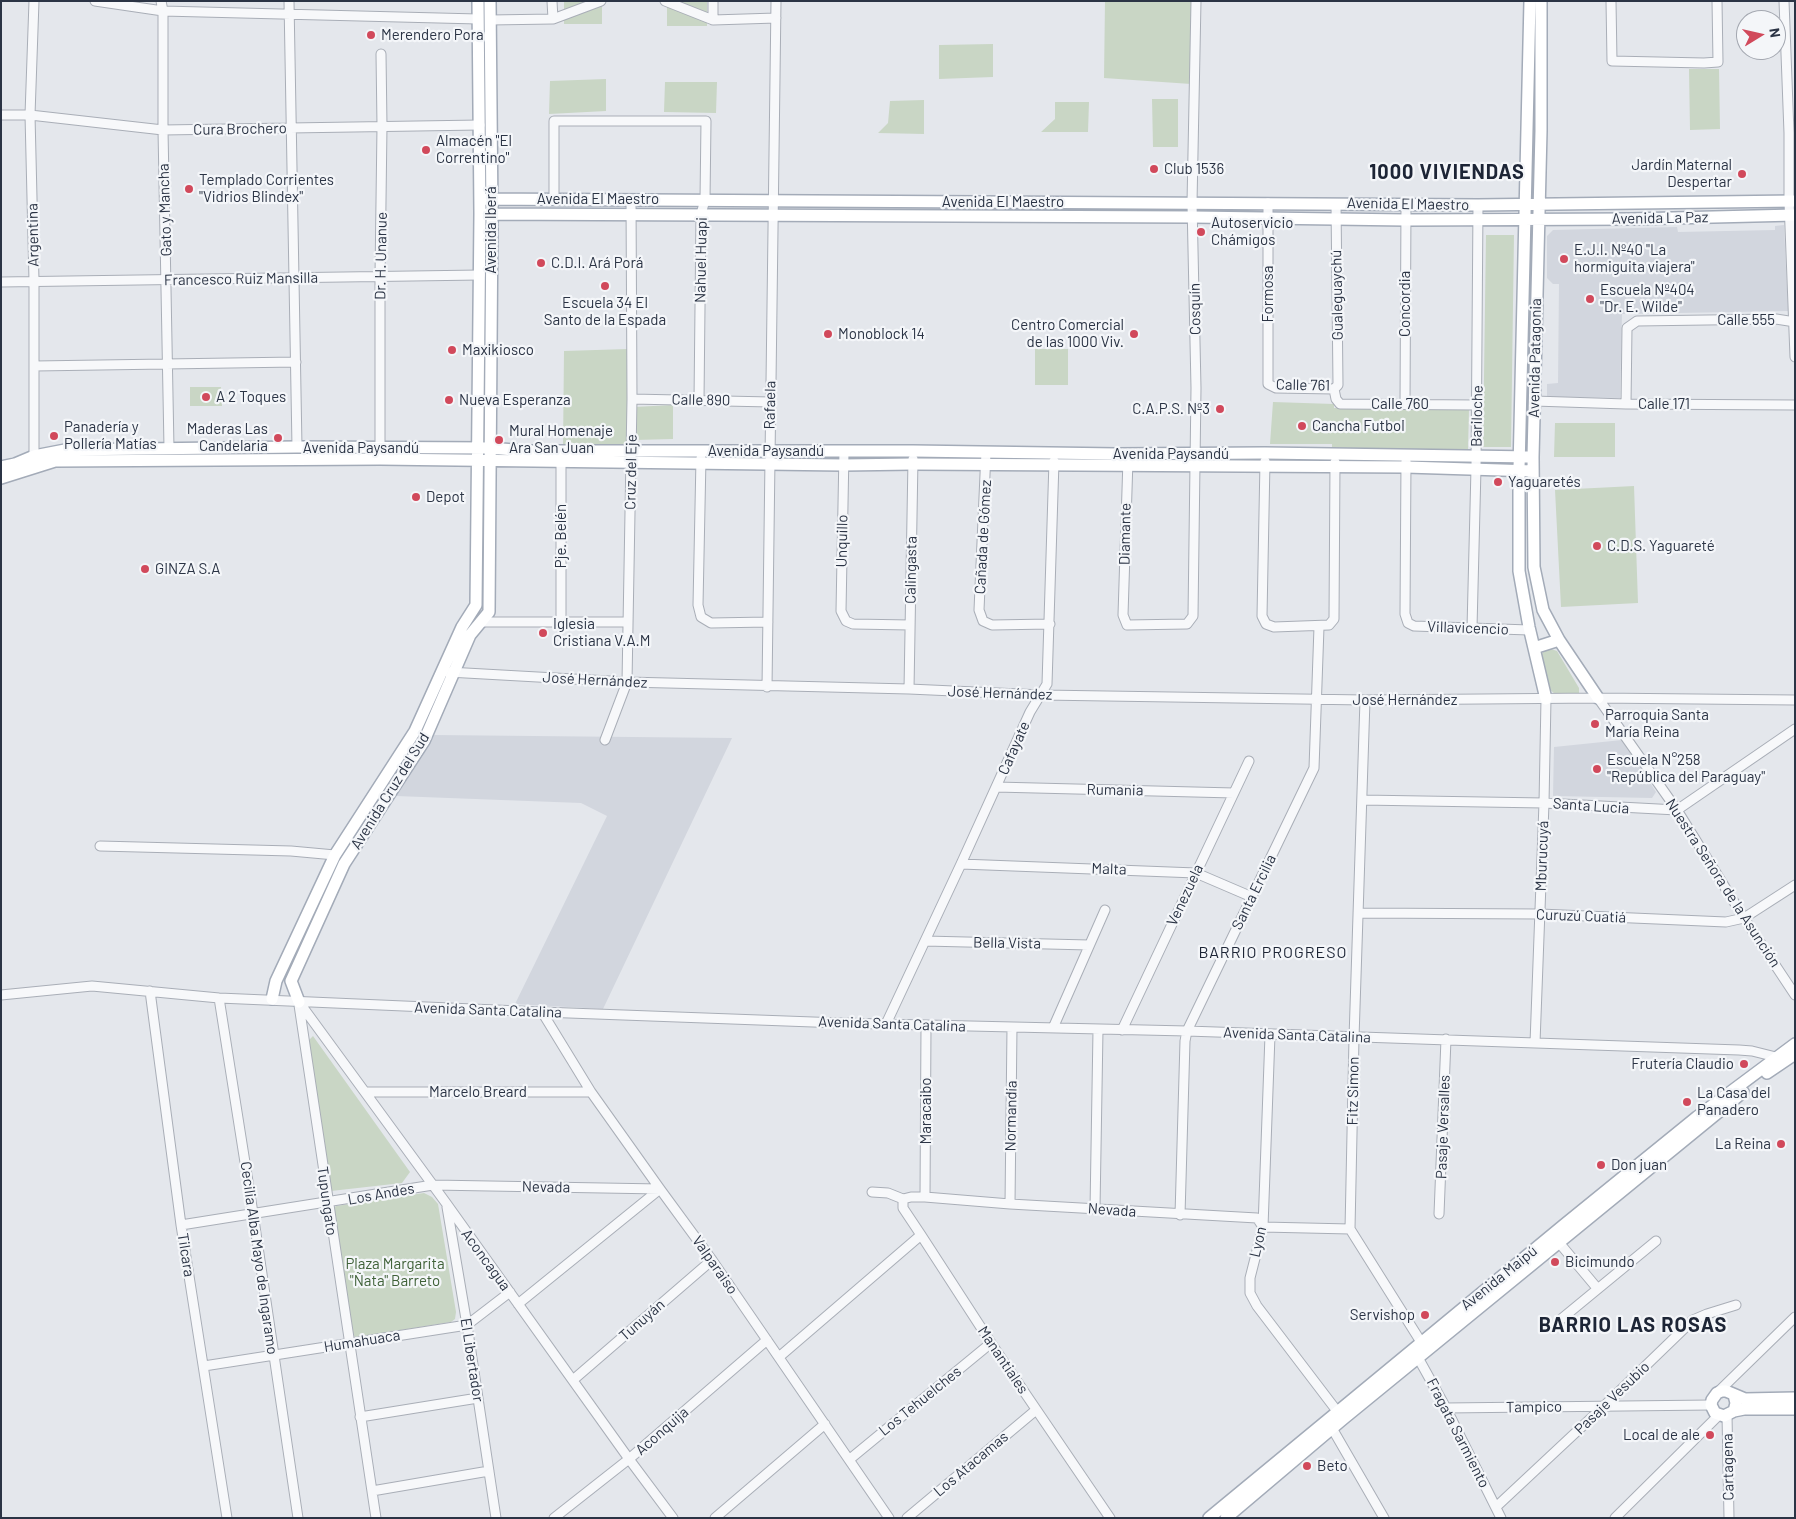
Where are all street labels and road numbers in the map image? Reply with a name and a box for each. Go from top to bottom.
street label: Cura Brochero [193,119,287,139]
street label: Gato y Mancha [154,163,176,257]
street label: Avenida Iberá [482,186,500,274]
street label: Avenida El Maestro [537,190,659,208]
street label: Avenida El Maestro [942,193,1064,211]
street label: Avenida El Maestro [1347,194,1469,214]
street label: Argentina [23,203,43,267]
street label: Avenida La Paz [1612,208,1708,228]
street label: Dr. H. Unanue [371,212,391,300]
street label: Nahuel Huapi [691,217,711,303]
street label: Gualeguaychú [1327,250,1347,340]
street label: Formosa [1259,266,1277,322]
street label: Francesco Ruiz Mansilla [164,269,318,289]
street label: Concordia [1396,271,1414,337]
street label: Cosquín [1186,283,1204,335]
street label: Avenida Patagonia [1525,298,1545,418]
street label: Calle 555 [1717,311,1775,329]
street label: Calle 761 [1276,376,1330,394]
street label: Rafaela [761,381,779,429]
street label: Bariloche [1467,385,1487,447]
street label: Calle 890 [672,390,730,410]
street label: Calle 760 [1371,395,1429,413]
street label: Calle 171 [1638,395,1690,413]
street label: Cruz del Eje [621,434,641,510]
street label: Avenida Paysandú [303,439,419,457]
street label: Avenida Paysandú [708,442,824,460]
street label: Avenida Paysandú [1113,445,1229,463]
street label: Cañada de Gómez [971,479,995,595]
street label: Diamante [1115,503,1135,565]
street label: Pje. Belén [552,504,570,568]
street label: Unquillo [833,514,851,568]
street label: Calingasta [901,536,921,604]
street label: Villavicencio [1427,618,1509,638]
street label: José Hernández [542,668,648,692]
street label: José Hernández [947,682,1053,704]
street label: José Hernández [1353,691,1457,709]
street label: Cafayate [994,718,1034,778]
street label: Avenida Cruz del Sud [347,729,433,853]
street label: Rumania [1086,781,1144,799]
street label: Santa Lucia [1552,794,1630,818]
street label: Nuestra Señora de la Asunción [1662,795,1784,971]
street label: Mburucuyá [1532,820,1552,892]
street label: Santa Ercilia [1228,851,1280,933]
street label: Malta [1091,859,1127,879]
street label: Venezuela [1163,861,1207,929]
street label: Curuzú Cuatiá [1536,905,1626,927]
street label: Bella Vista [973,933,1041,953]
street label: Avenida Santa Catalina [414,998,562,1022]
street label: Avenida Santa Catalina [818,1012,966,1036]
street label: Avenida Santa Catalina [1223,1023,1371,1047]
street label: Fitz Simon [1343,1057,1363,1125]
street label: Pasaje Versalles [1432,1075,1454,1179]
street label: Maracaibo [917,1077,935,1145]
street label: Normandía [1001,1080,1021,1152]
street label: Marcelo Breard [429,1083,527,1101]
street label: Cecilia Alba Mayo de Ingaramo [237,1160,281,1356]
street label: Tupungato [313,1165,341,1237]
street label: Nevada [522,1178,570,1196]
street label: Los Andes [346,1179,416,1209]
street label: Nevada [1087,1199,1137,1221]
street label: Lyon [1246,1225,1270,1259]
street label: Aconcagua [458,1226,514,1294]
street label: Tilcara [174,1232,198,1278]
street label: Valparaiso [688,1232,742,1298]
street label: Avenida Maipú [1457,1242,1541,1314]
street label: Tunuyán [616,1295,668,1345]
street label: El Libertador [456,1317,488,1403]
street label: Manantiales [974,1323,1032,1397]
street label: Humahuaca [322,1326,402,1356]
street label: Pasaje Vesubio [1571,1358,1653,1438]
street label: Los Tehuelches [875,1362,965,1440]
street label: Fragata Sarmiento [1423,1375,1493,1491]
street label: Tampico [1506,1398,1562,1416]
street label: Aconquija [632,1403,692,1459]
street label: Los Atacamas [930,1428,1012,1500]
street label: Cartagena [1718,1433,1738,1501]

